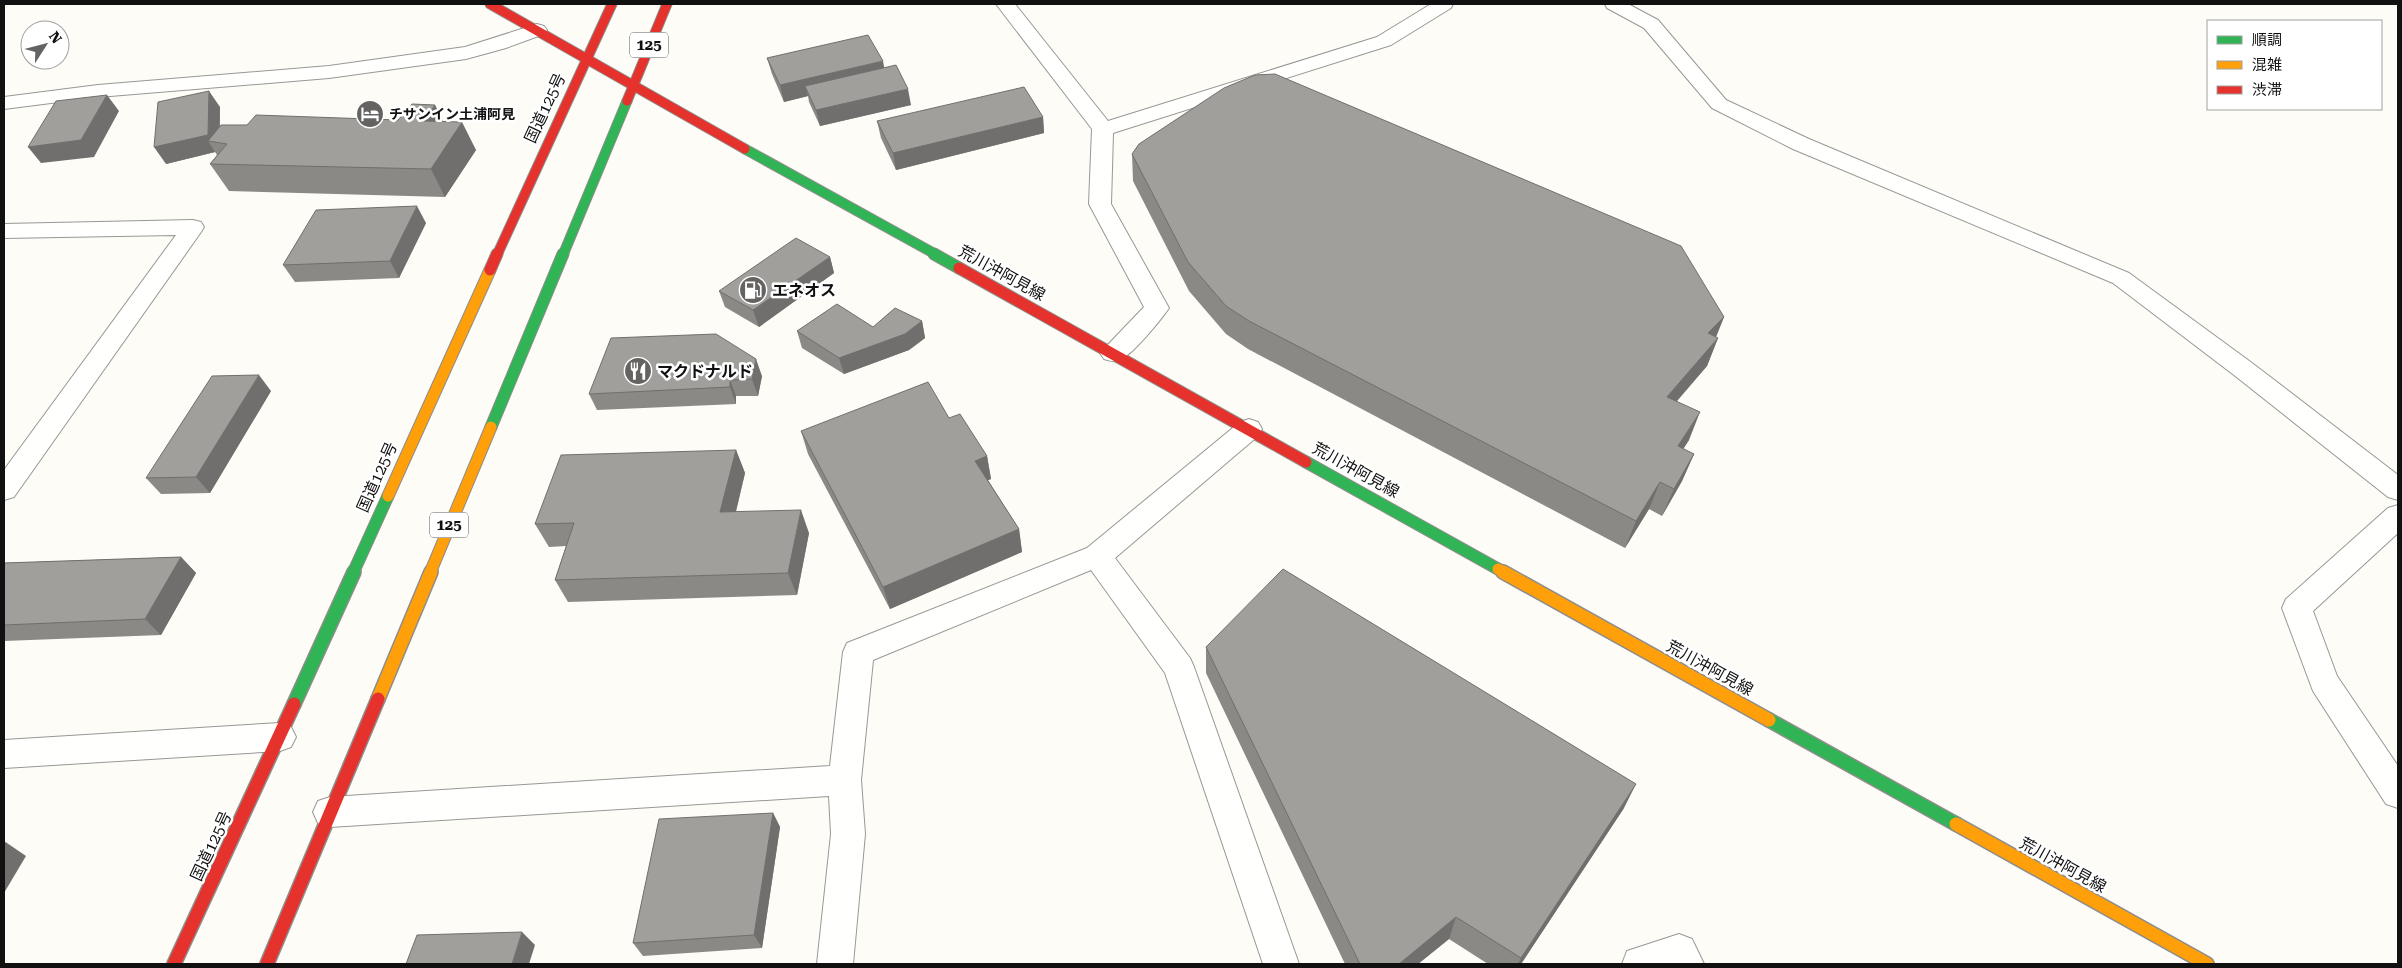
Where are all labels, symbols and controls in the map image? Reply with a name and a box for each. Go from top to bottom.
north arrow [20,20,70,70]
legend [2207,20,2382,110]
text: N [46,28,65,47]
text: 順調 [2252,31,2282,49]
road number: 125 [630,32,668,58]
text: 混雑 [2252,56,2282,74]
street label: 国道125号 [521,70,569,146]
text: 渋滞 [2252,81,2282,99]
hotel icon: チサンイン土浦阿見 [355,99,385,129]
place label: チサンイン土浦阿見 [389,106,515,122]
street label: 荒川沖阿見線 [955,241,1049,305]
fuel station icon: エネオス [738,275,768,305]
place label: エネオス [772,281,836,300]
restaurant icon: マクドナルド [623,356,653,386]
place label: マクドナルド [657,362,753,381]
street label: 荒川沖阿見線 [1309,438,1403,502]
street label: 国道125号 [353,439,401,515]
road number: 125 [430,512,468,538]
street label: 荒川沖阿見線 [1663,636,1757,700]
street label: 国道125号 [187,808,235,884]
street label: 荒川沖阿見線 [2016,833,2110,897]

